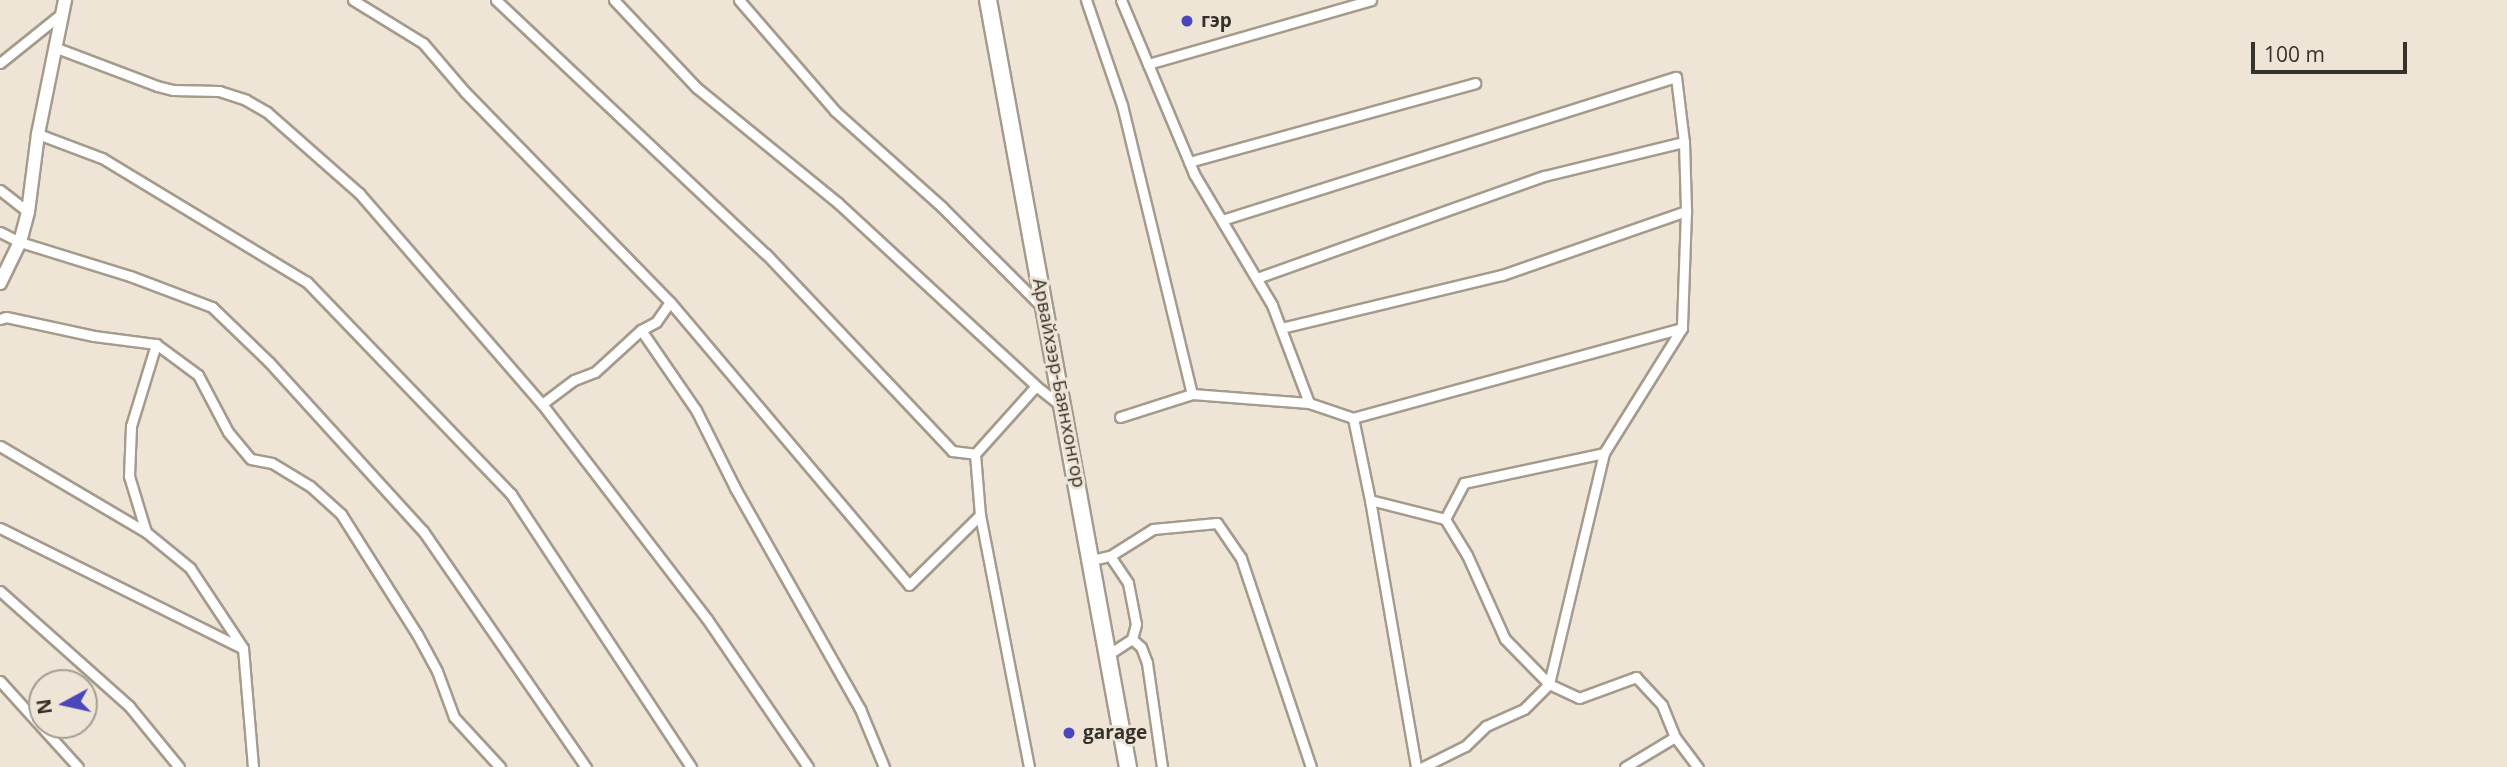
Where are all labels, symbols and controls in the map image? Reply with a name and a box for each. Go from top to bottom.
place label: гэр [1201,10,1232,32]
marker: гэр [1179,13,1195,29]
scale bar [2255,28,2411,72]
text: 100 m [2264,40,2325,68]
street label: Арвайхээр-Баянхонгор [1027,276,1091,490]
north arrow [28,669,98,739]
text: N [30,697,58,716]
place label: garage [1083,722,1147,744]
marker: garage [1061,725,1077,741]

